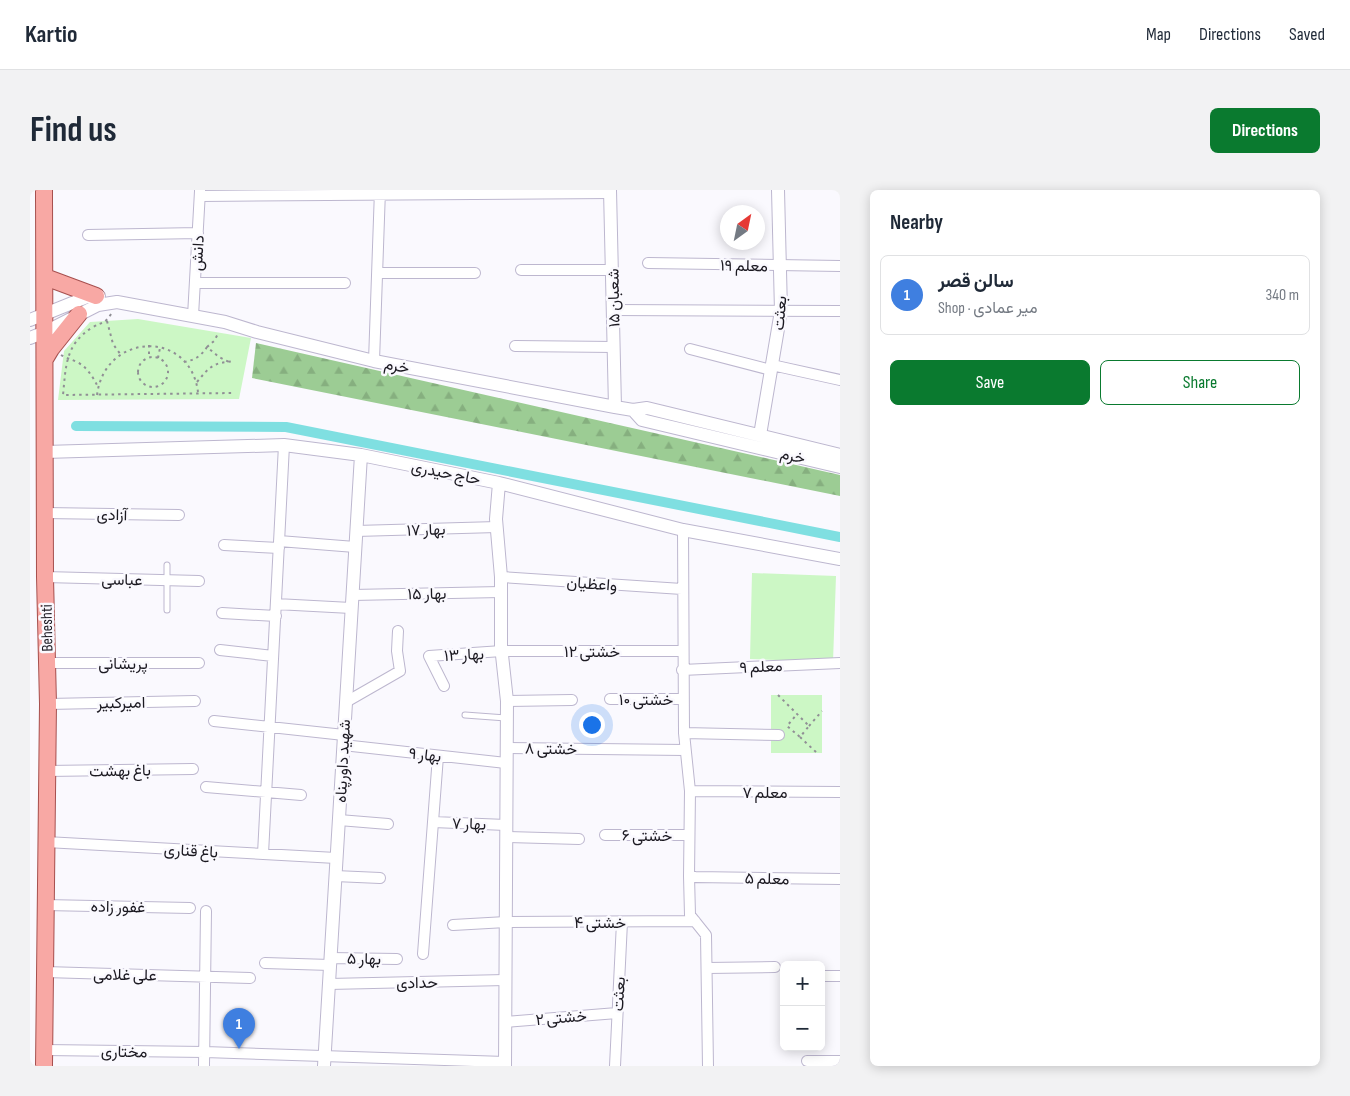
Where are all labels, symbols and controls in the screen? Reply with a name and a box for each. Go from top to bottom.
text: Kartio [25,20,77,49]
text: Map [1146,24,1171,45]
text: Directions [1199,24,1261,45]
text: Saved [1289,24,1325,45]
button: Directions [1210,108,1320,153]
text: Find us [30,109,117,152]
north arrow [720,205,765,250]
text: Nearby [890,210,943,235]
street label: دانش [188,235,209,271]
street label: معلم ۱۹ [720,257,768,276]
street label: ۱۵ شعبان [604,268,625,328]
text: سالن قصر [938,270,1014,293]
text: 1 [904,286,910,305]
text: 340 m [1266,286,1299,305]
street label: بعثت [770,295,791,331]
text: Shop · میر عمادی [938,299,1038,318]
street label: خرم [383,355,411,378]
button: Save [890,360,1090,405]
button: Share [1100,360,1300,405]
street label: خرم [778,444,807,469]
street label: حاج حیدری [409,457,482,491]
street label: آزادی [96,506,129,525]
street label: بهار ۱۷ [406,520,446,541]
street label: عباسی [101,571,143,590]
street label: واعظیان [566,573,618,596]
street label: بهار ۱۵ [407,585,447,604]
street label: Beheshti [38,604,57,652]
street label: خشتی ۱۲ [564,643,620,662]
street label: بهار ۱۳ [444,645,485,666]
street label: پریشانی [98,655,148,675]
street label: معلم ۹ [739,657,783,678]
street label: خشتی ۱۰ [619,691,673,710]
street label: امیرکبیر [96,694,145,713]
your location [579,712,605,738]
street label: شهید داورپناه [332,719,356,803]
street label: خشتی ۸ [525,740,578,759]
street label: بهار ۹ [408,744,442,767]
street label: باغ بهشت [89,761,151,783]
street label: معلم ۷ [743,784,787,803]
street label: بهار ۷ [451,814,486,835]
street label: خشتی ۶ [622,827,673,846]
street label: باغ قناری [163,841,219,863]
street label: معلم ۵ [744,870,790,889]
street label: غفور زاده [90,898,145,917]
street label: خشتی ۴ [574,914,626,933]
street label: بهار ۵ [347,950,381,969]
map controls [780,961,825,1051]
button: + [780,961,825,1006]
street label: علی غلامی [93,965,157,986]
street label: حدادی [396,974,438,993]
street label: بعثت [609,976,630,1012]
button: − [780,1006,825,1051]
street label: خشتی ۲ [535,1007,588,1030]
pin: 1 [223,1008,255,1049]
street label: مختاری [101,1043,147,1062]

